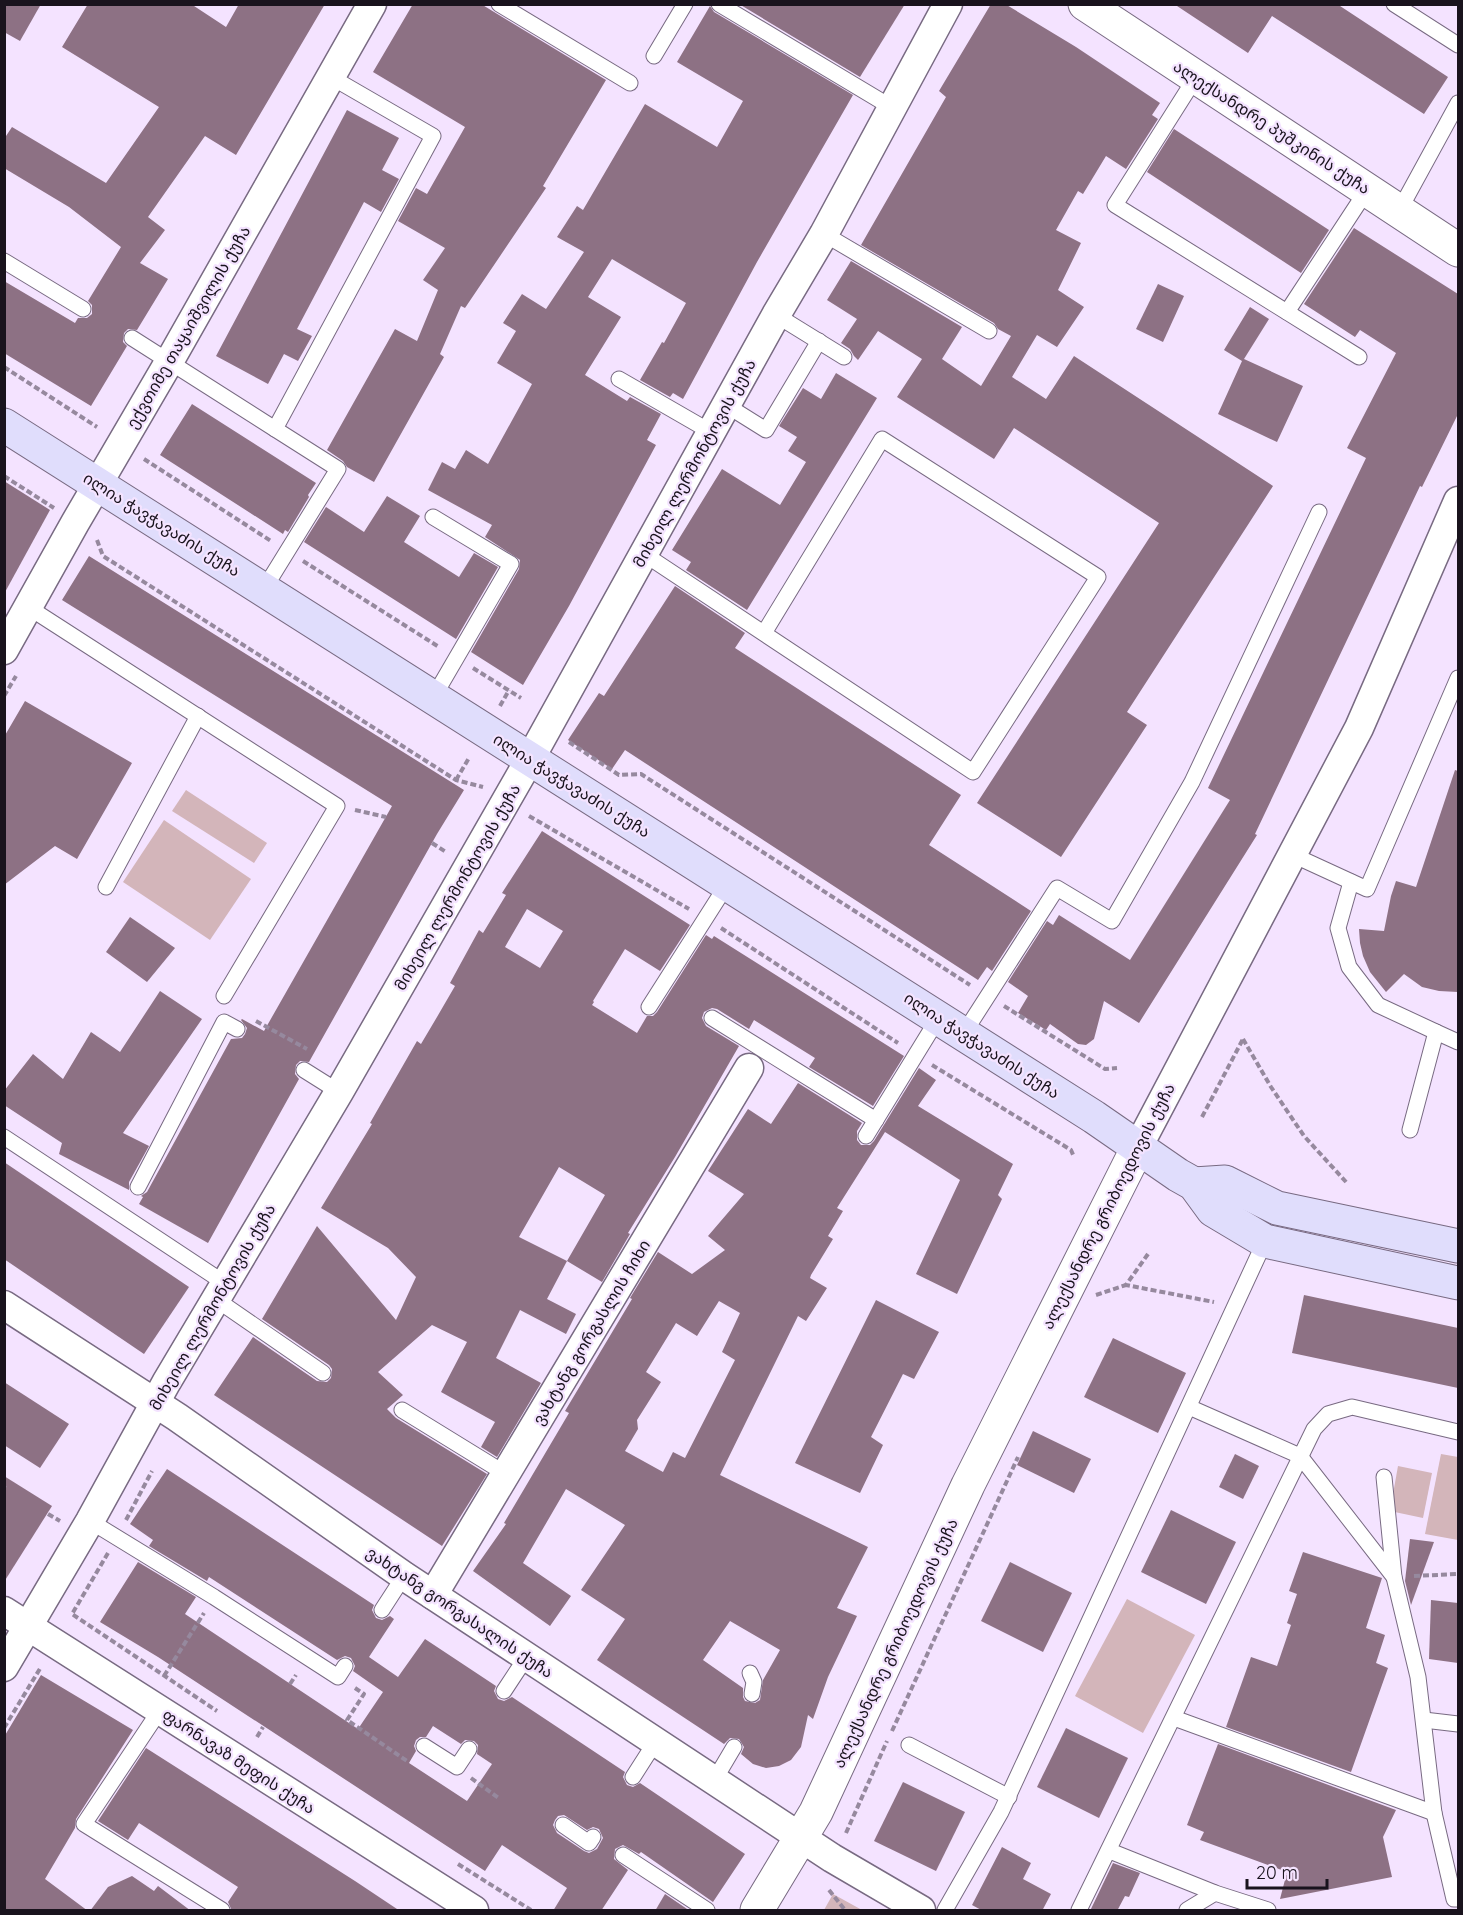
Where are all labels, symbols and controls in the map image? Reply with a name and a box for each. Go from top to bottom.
street label: ალექსანდრე პუშკინის ქუჩა [1169,56,1374,199]
street label: ექვთიმე თაყაიშვილის ქუჩა [122,222,255,432]
street label: მიხეილ ლერმონტოვის ქუჩა [628,355,761,571]
street label: ილია ჭავჭავაძის ქუჩა [79,467,244,581]
street label: ილია ჭავჭავაძის ქუჩა [489,728,654,842]
street label: მიხეილ ლერმონტოვის ქუჩა [390,780,525,994]
street label: ილია ჭავჭავაძის ქუჩა [900,987,1063,1104]
street label: ალექსანდრე გრიბოედოვის ქუჩა [1037,1080,1180,1333]
street label: მიხეილ ლერმონტოვის ქუჩა [145,1200,280,1414]
street label: ვახტანგ გორგასლის ჩიხი [528,1236,655,1429]
street label: ალექსანდრე გრიბოედოვის ქუჩა [828,1515,963,1771]
street label: ვახტანგ გორგასალის ქუჩა [362,1542,557,1683]
street label: ფარნავაზ მეფის ქუჩა [159,1704,319,1818]
scale bar [1247,1852,1326,1890]
text: 20 m [1256,1861,1298,1884]

